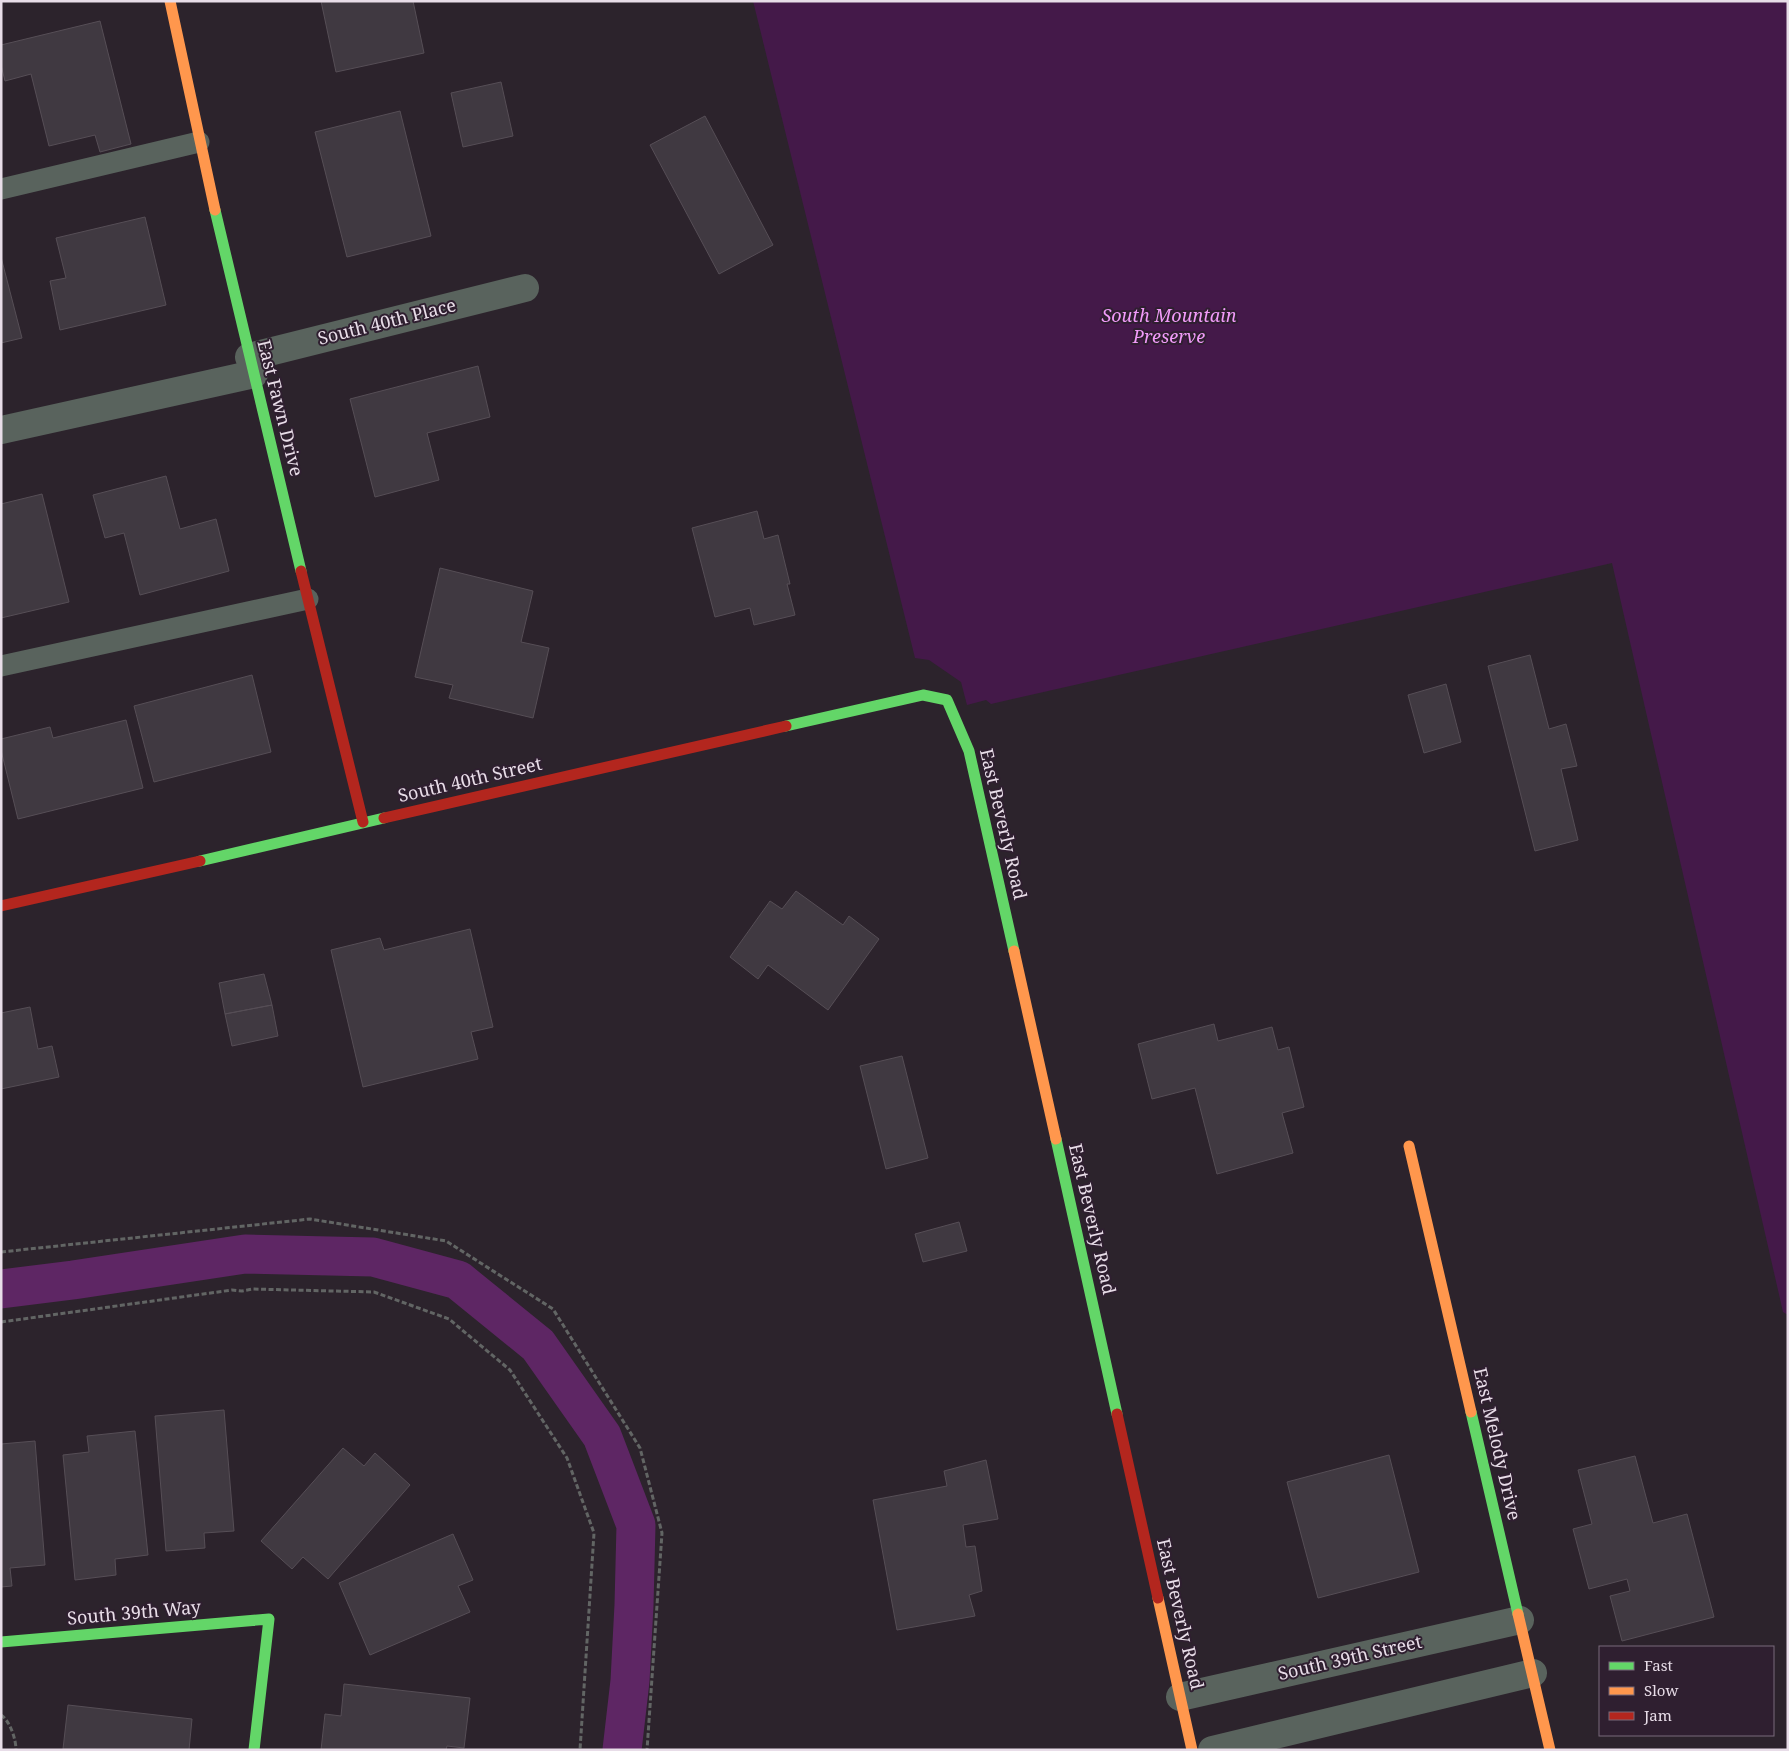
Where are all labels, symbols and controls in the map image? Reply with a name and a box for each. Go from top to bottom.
street label: South 40th Place [315,292,458,350]
park label: South Mountain Preserve [1101,303,1237,348]
street label: East Fawn Drive [252,337,310,478]
street label: East Beverly Road [975,746,1033,902]
street label: South 40th Street [396,751,544,807]
street label: East Beverly Road [1064,1141,1122,1297]
street label: East Melody Drive [1469,1365,1527,1523]
street label: East Beverly Road [1152,1536,1210,1692]
street label: South 39th Way [66,1594,203,1630]
street label: South 39th Street [1276,1629,1424,1685]
legend [1599,1646,1774,1736]
text: Fast [1644,1655,1673,1675]
text: Slow [1644,1680,1678,1700]
text: Jam [1643,1705,1672,1725]

